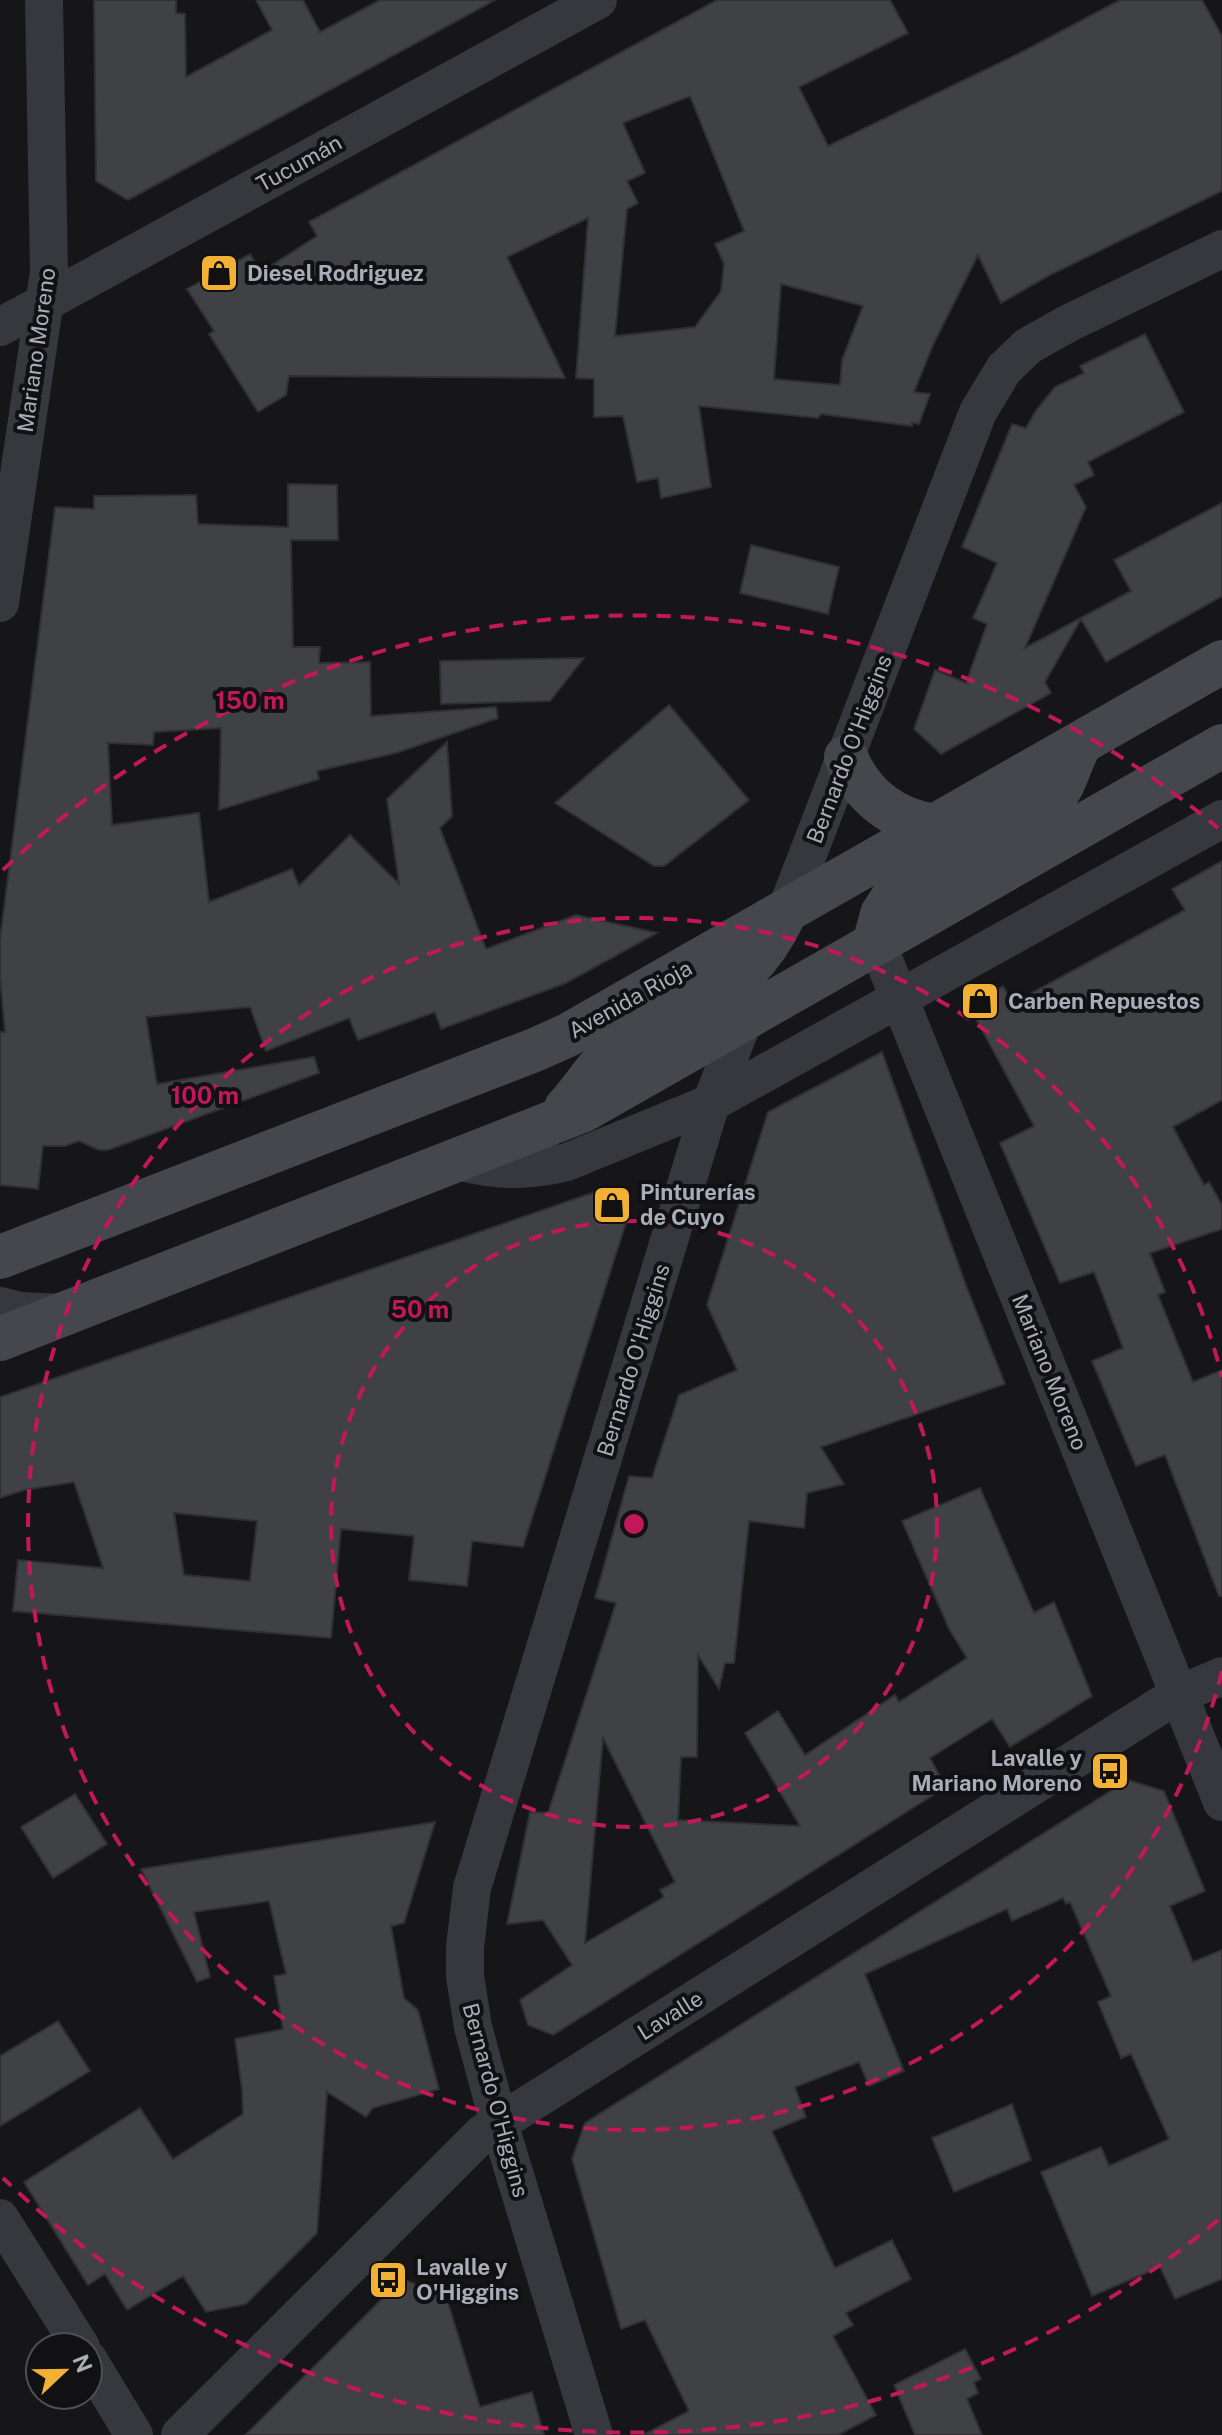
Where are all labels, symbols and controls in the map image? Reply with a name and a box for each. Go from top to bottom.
street label: Tucumán [252,129,346,197]
shop icon: Diesel Rodriguez [198,252,240,294]
place label: Diesel Rodriguez [247,260,424,286]
street label: Mariano Moreno [12,266,60,434]
street label: Bernardo O'Higgins [801,651,897,847]
text: 150 m [216,686,284,714]
street label: Avenida Rioja [564,954,696,1044]
shop icon: Carben Repuestos [959,980,1001,1022]
place label: Carben Repuestos [1008,988,1200,1014]
text: 100 m [171,1081,239,1109]
place label: Pinturerías de Cuyo [640,1179,756,1230]
shop icon: Pinturerías de Cuyo [591,1184,633,1226]
street label: Bernardo O'Higgins [591,1260,675,1460]
street label: Mariano Moreno [1007,1290,1093,1454]
text: 50 m [391,1295,449,1323]
centre of rings [620,1510,648,1538]
place label: Lavalle y Mariano Moreno [911,1745,1083,1796]
bus stop icon: Lavalle y Mariano Moreno [1089,1750,1131,1792]
street label: Lavalle [633,1985,707,2045]
street label: Bernardo O'Higgins [458,2000,534,2200]
place label: Lavalle y O'Higgins [416,2254,519,2305]
bus stop icon: Lavalle y O'Higgins [367,2259,409,2301]
north arrow [24,2331,104,2411]
text: N [67,2351,98,2376]

